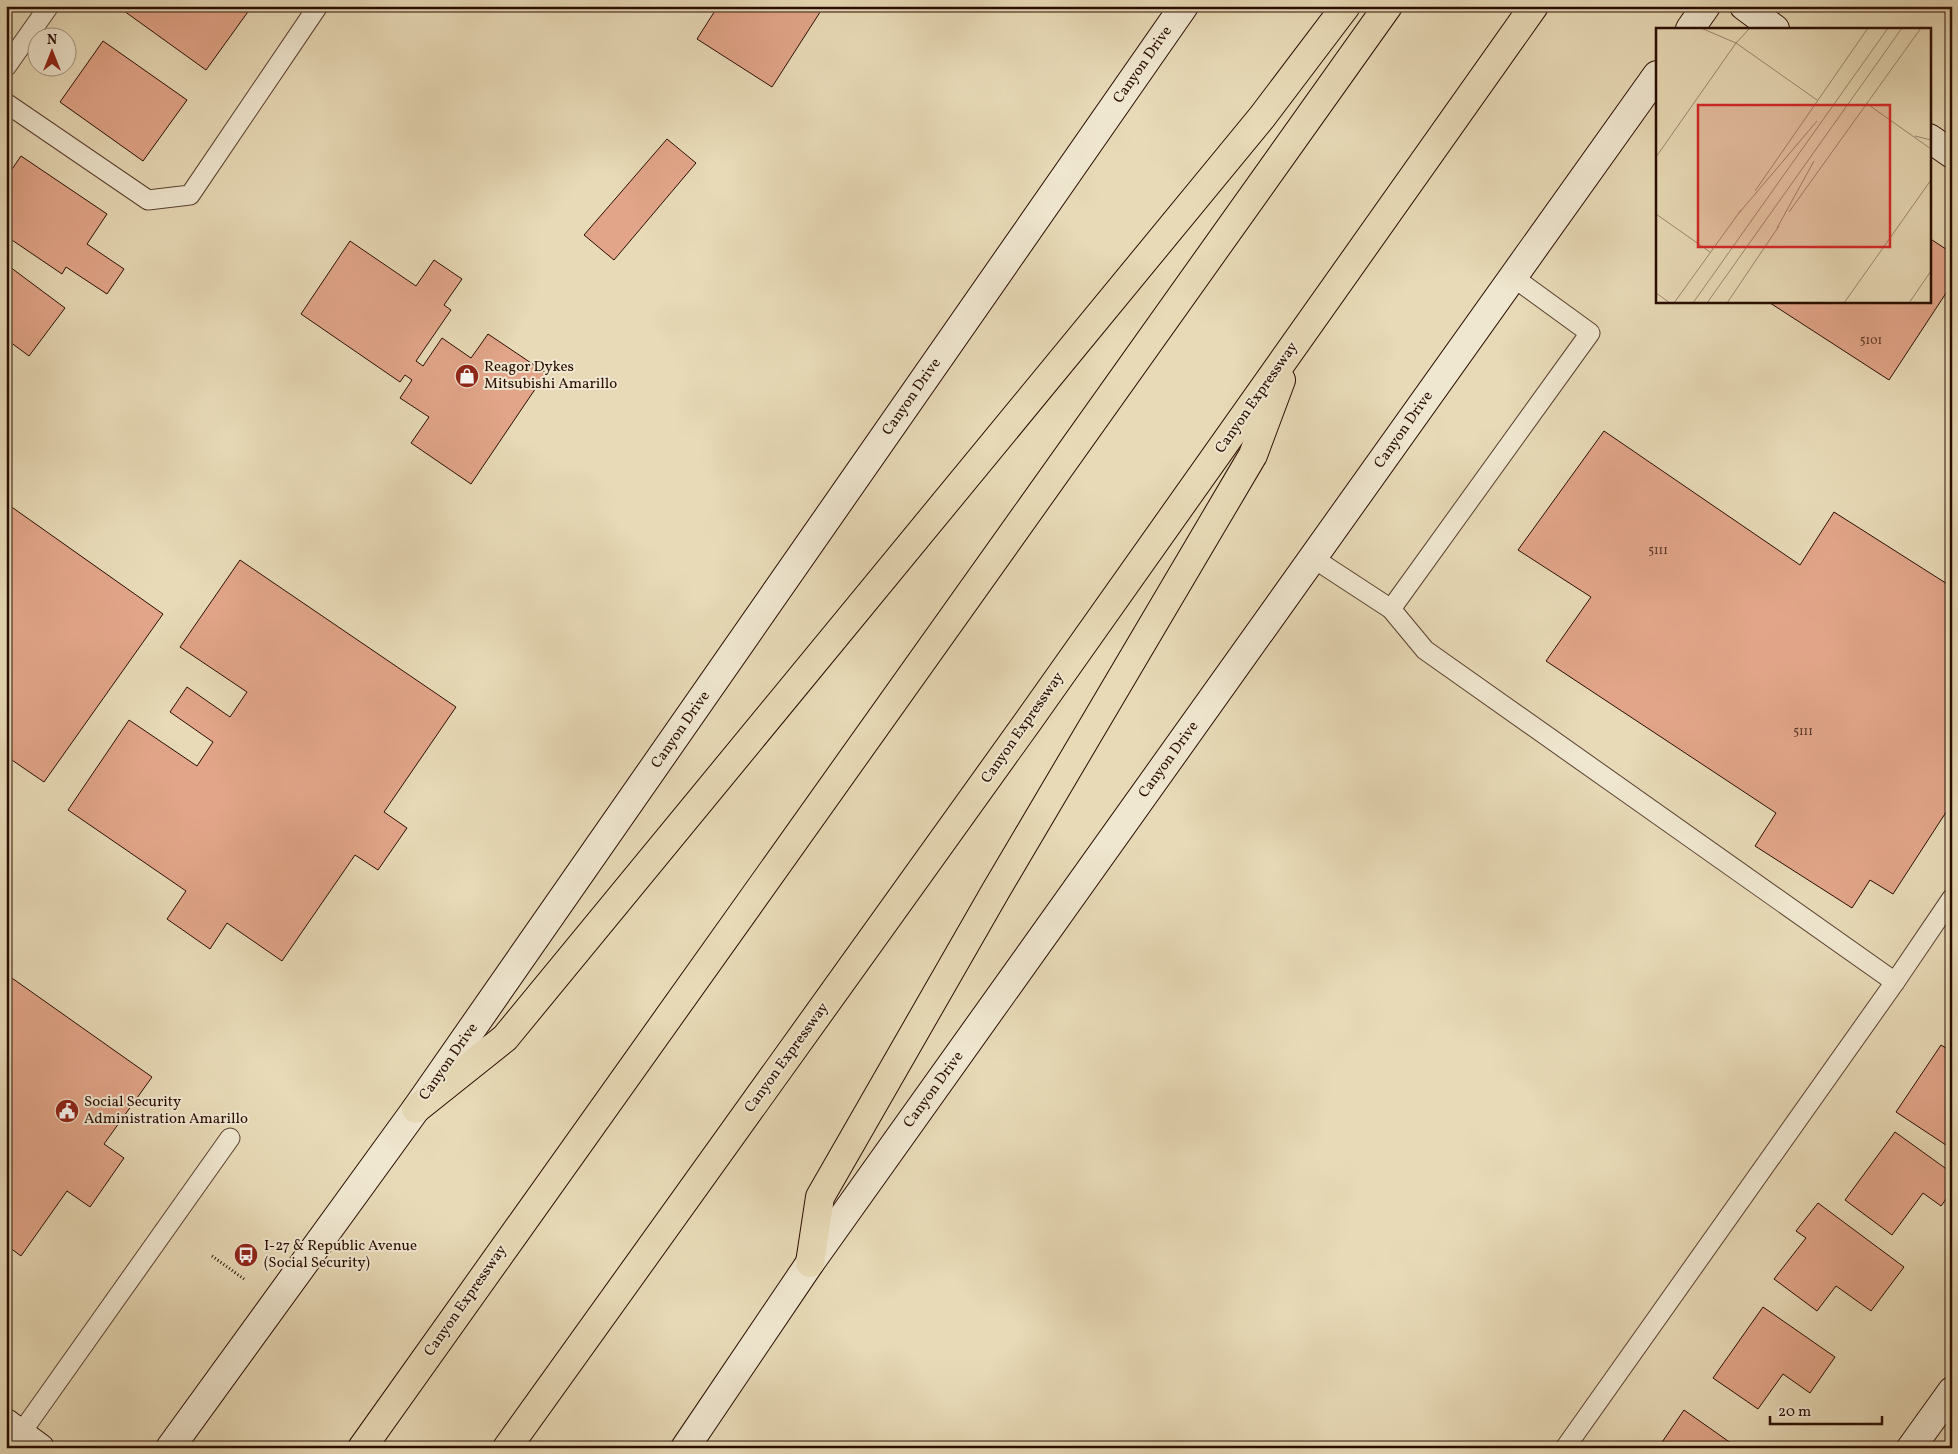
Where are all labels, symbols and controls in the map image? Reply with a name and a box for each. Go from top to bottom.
street label: Canyon Drive [1109,22,1177,108]
north arrow [28,28,78,78]
inset map [1656,28,1930,302]
text: N [47,31,57,50]
house number: 5101 [1860,333,1882,349]
street label: Canyon Expressway [1211,338,1303,458]
street label: Canyon Drive [878,354,946,440]
place label: Reagor Dykes Mitsubishi Amarillo [484,357,617,395]
shop icon: Reagor Dykes Mitsubishi Amarillo [454,363,480,389]
street label: Canyon Drive [1370,387,1438,473]
house number: 5111 [1648,543,1668,559]
street label: Canyon Expressway [977,668,1069,788]
street label: Canyon Drive [647,687,715,773]
street label: Canyon Drive [1134,717,1204,803]
house number: 5111 [1793,724,1813,740]
street label: Canyon Expressway [740,999,834,1117]
street label: Canyon Drive [415,1019,483,1105]
street label: Canyon Drive [899,1047,969,1133]
place label: Social Security Administration Amarillo [84,1092,248,1130]
public building icon: Social Security Administration Amarillo [54,1098,80,1124]
place label: I-27 & Republic Avenue (Social Security) [264,1236,417,1274]
street label: Canyon Expressway [420,1241,512,1361]
bus stop icon: I-27 & Republic Avenue (Social Security) [233,1242,259,1268]
scale bar [1770,1394,1883,1426]
text: 20 m [1778,1402,1811,1423]

